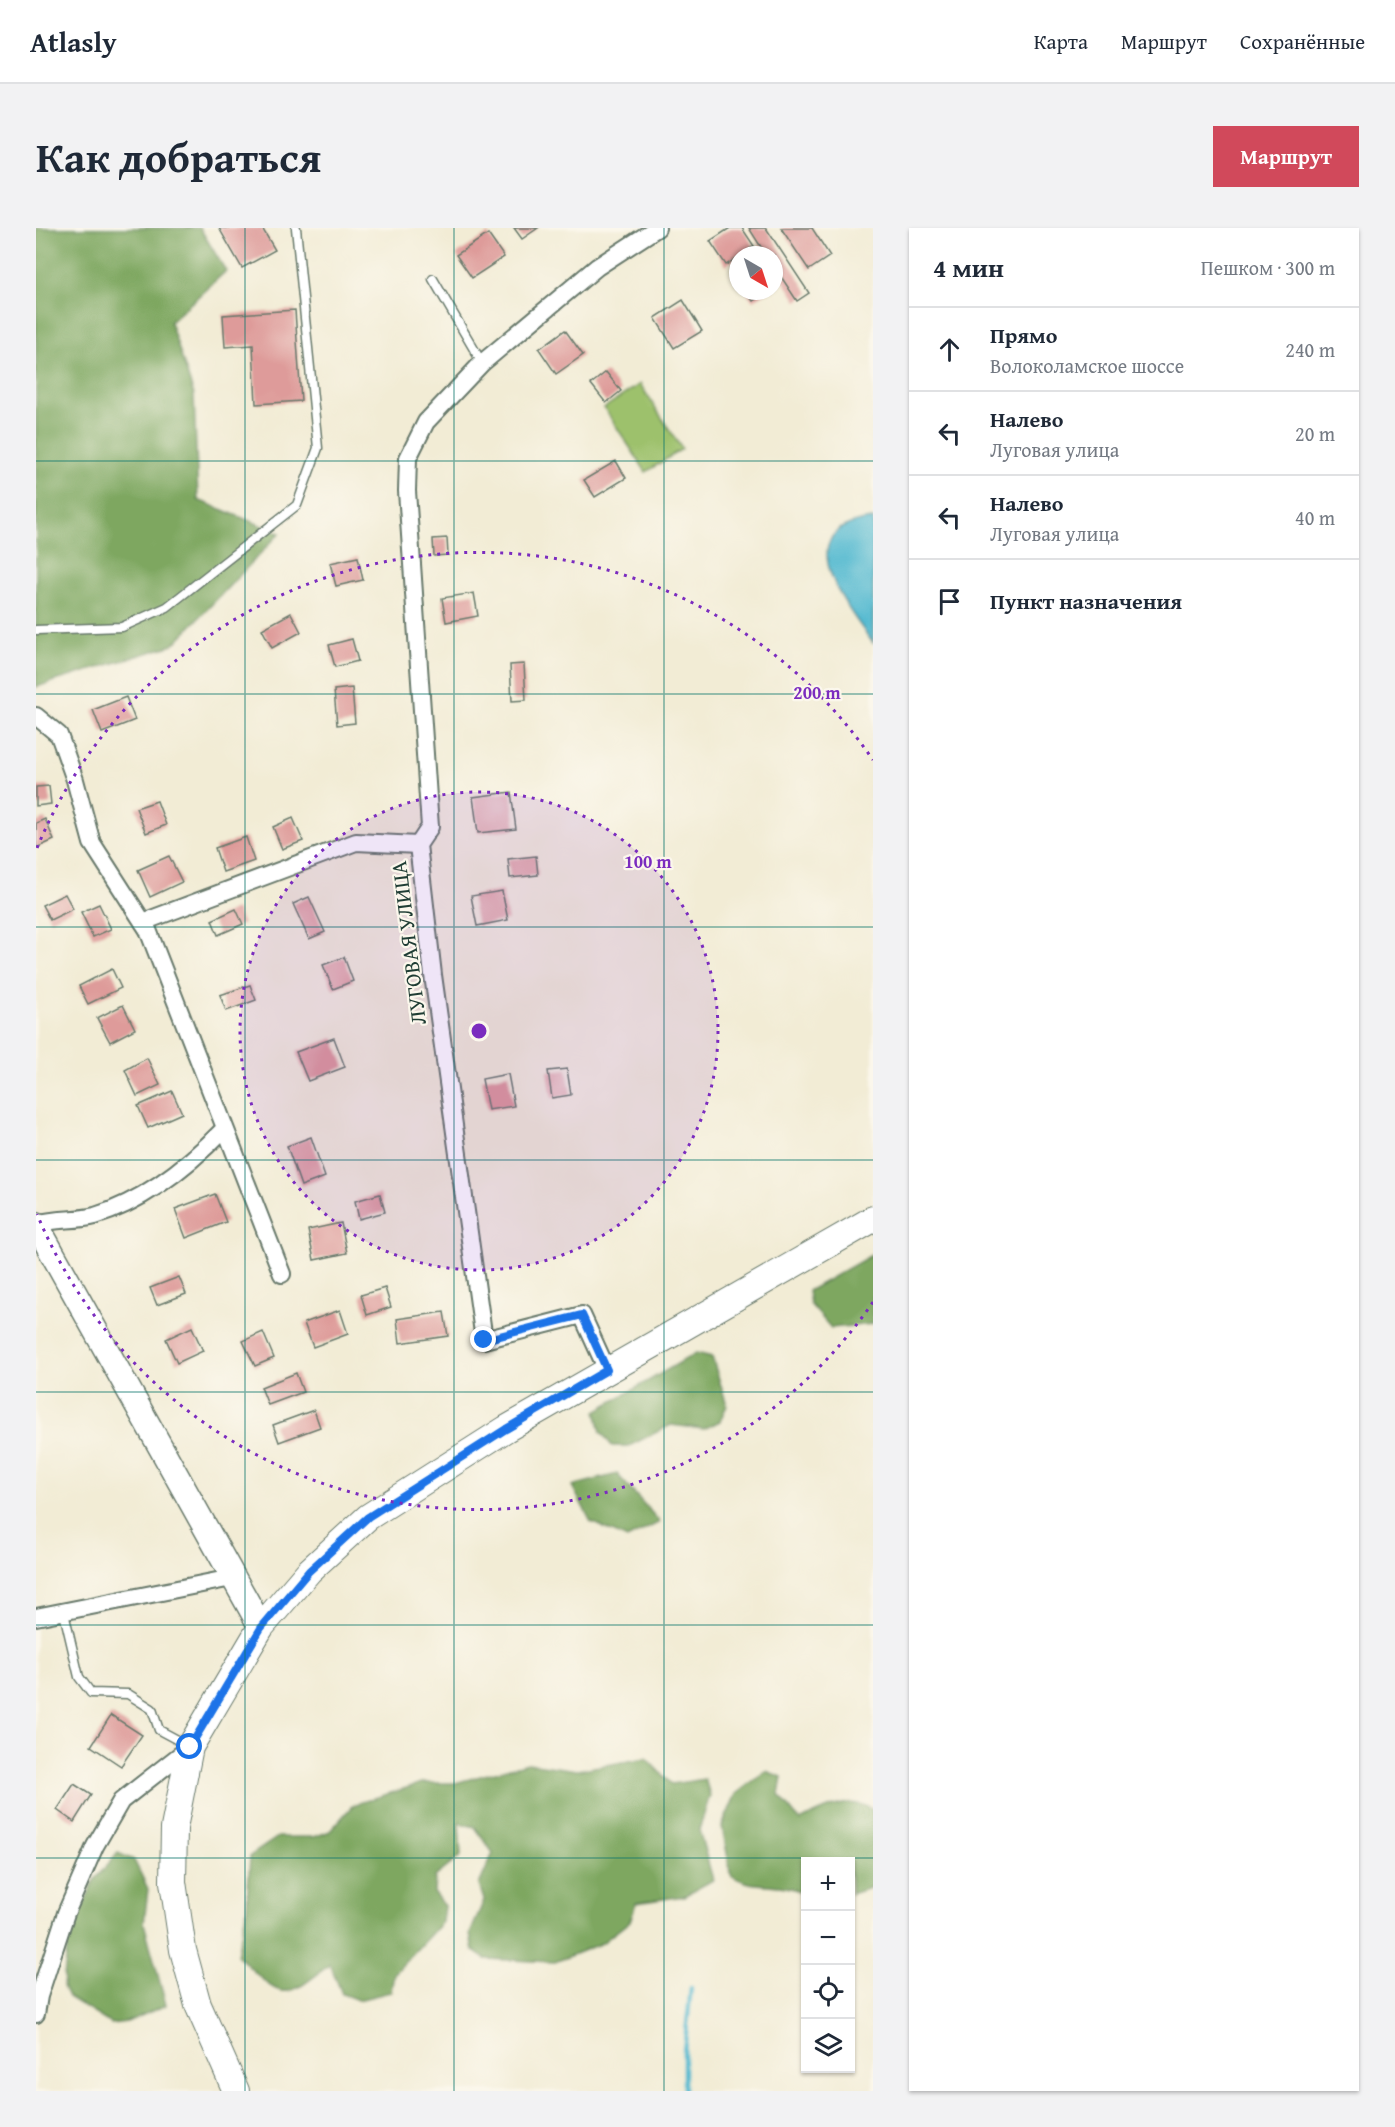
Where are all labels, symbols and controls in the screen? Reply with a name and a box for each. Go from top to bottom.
text: Atlasly [30,21,117,62]
text: Карта [1034,26,1088,57]
text: Маршрут [1121,26,1207,57]
text: Сохранённые [1240,26,1365,57]
text: Как добраться [36,126,321,187]
button: Маршрут [1213,126,1359,187]
north arrow [729,246,783,300]
text: 4 мин [933,248,1004,287]
text: Пешком · 300 m [1201,253,1335,282]
text: Прямо [990,319,1057,351]
icon: ahead [933,333,966,366]
text: 240 m [1285,335,1335,364]
text: Волоколамское шоссе [990,351,1184,380]
text: Налево [990,403,1063,435]
icon: left [933,417,966,450]
text: 20 m [1295,419,1335,448]
text: Луговая улица [990,435,1119,464]
text: Налево [990,487,1063,519]
icon: left [933,501,966,534]
text: 40 m [1295,503,1335,532]
text: Луговая улица [990,519,1119,548]
icon: arrive [933,585,966,618]
text: Пункт назначения [990,585,1182,617]
text: 200 m [793,679,841,706]
text: 100 m [624,848,672,875]
street label: ЛУГОВАЯ УЛИЦА [382,859,434,1027]
centre of rings [469,1021,489,1041]
route end [470,1326,496,1352]
route start [176,1733,202,1759]
map controls [801,1857,855,2073]
button: + [801,1857,855,1911]
button: − [801,1911,855,1965]
button: locate [801,1965,855,2019]
button: layers [801,2019,855,2073]

